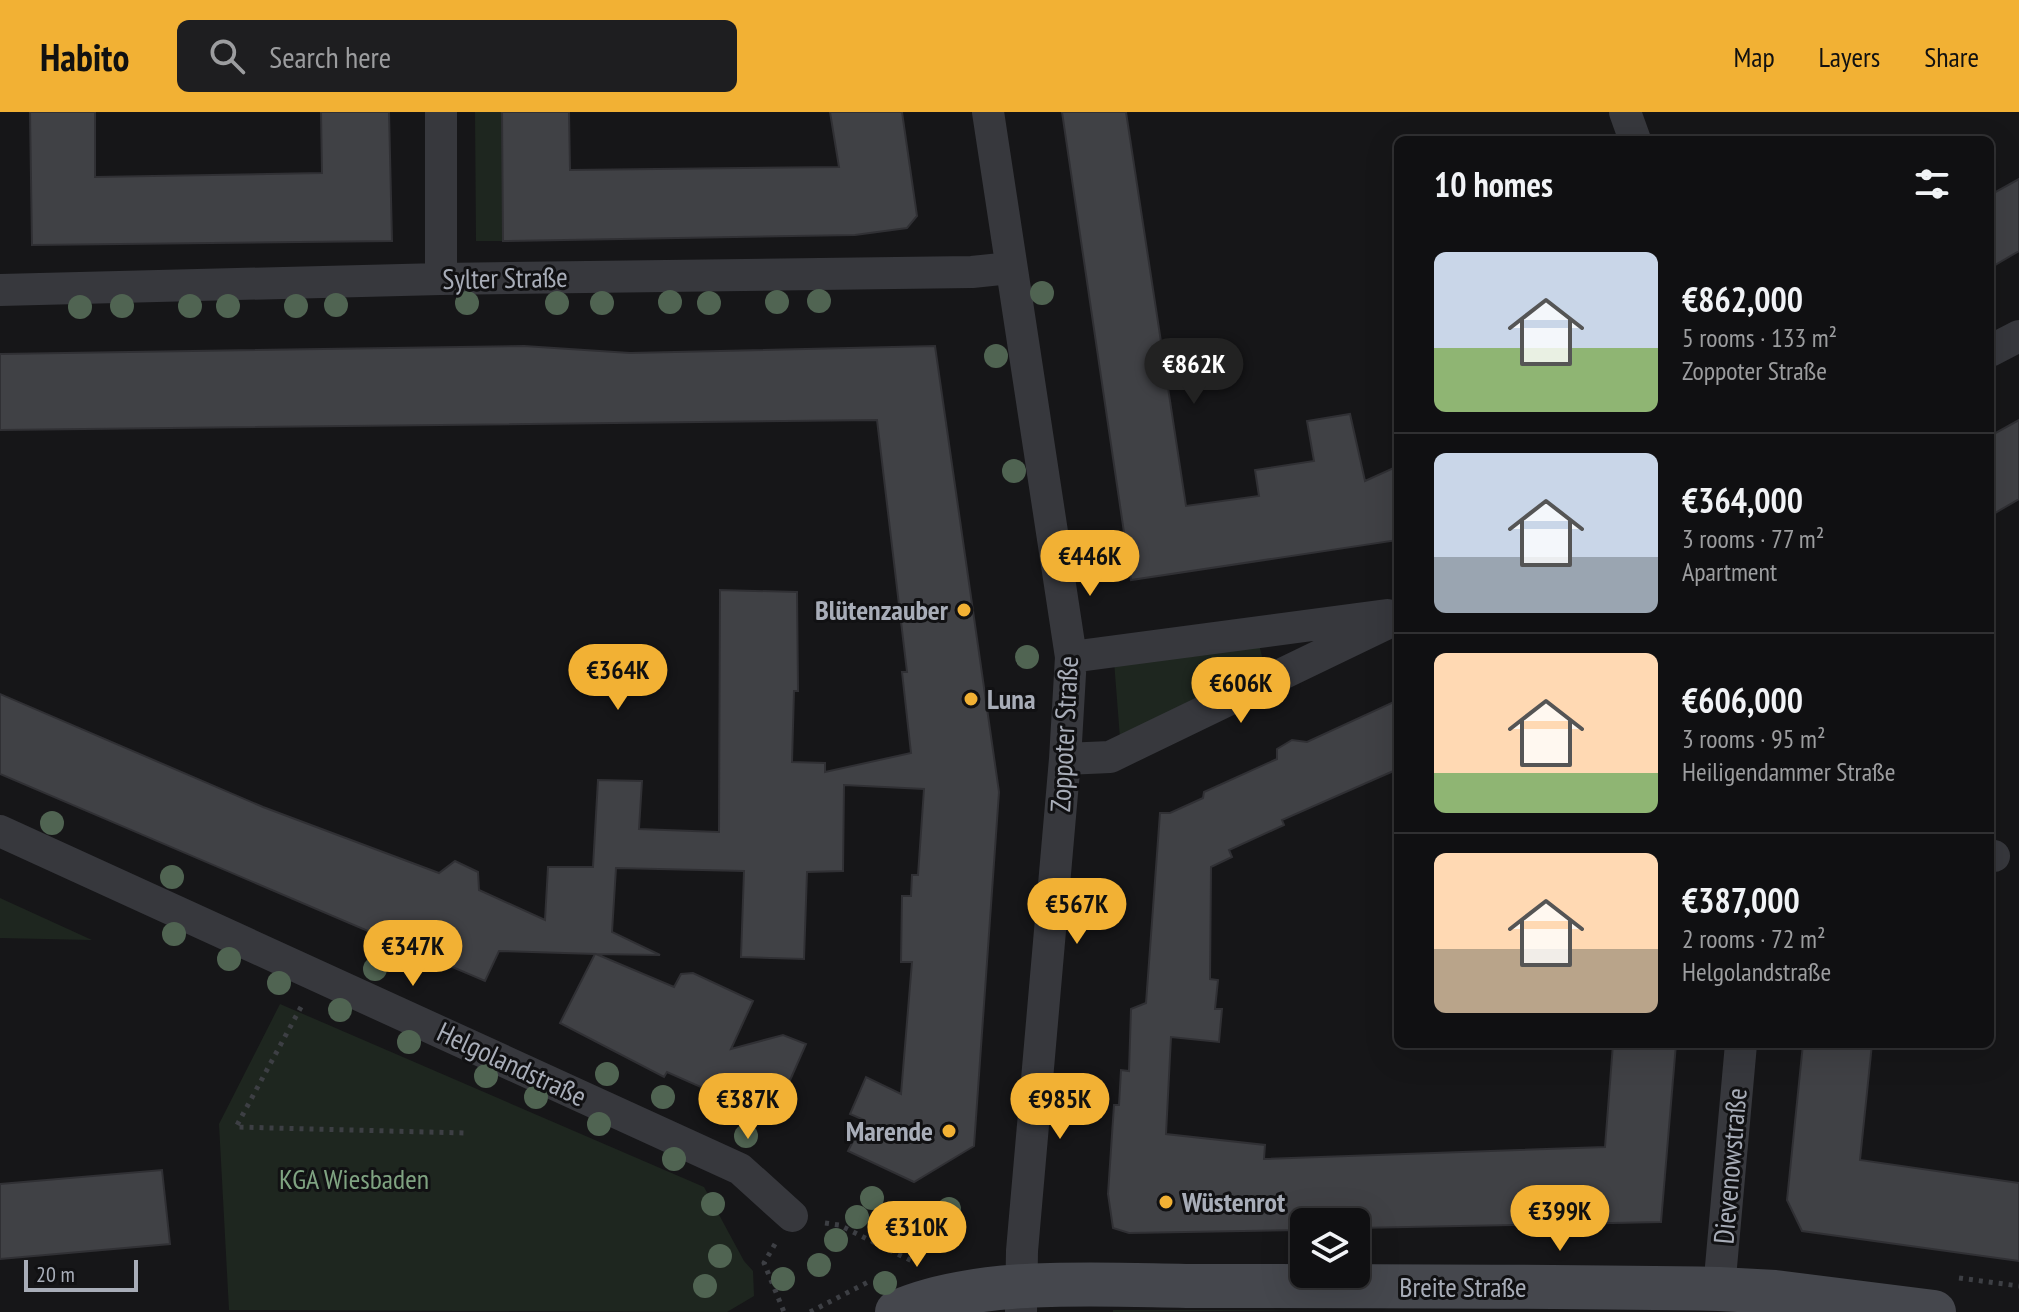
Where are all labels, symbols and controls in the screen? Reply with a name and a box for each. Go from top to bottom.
search box [177,20,737,92]
text: Habito [40,32,129,81]
icon: search [205,34,249,78]
text: Search here [269,37,391,76]
text: Map [1733,38,1775,75]
text: Layers [1819,38,1880,75]
text: Share [1924,38,1979,75]
text: 10 homes [1434,162,1553,206]
icon: filters [1910,162,1954,206]
street label: Sylter Straße [442,258,568,297]
text: €862,000 [1682,277,1803,321]
icon: home [1498,284,1594,380]
text: 5 rooms · 133 m² [1682,321,1837,354]
pin: €862K [1138,338,1250,406]
text: €862K [1162,347,1226,380]
text: Zoppoter Straße [1682,354,1827,387]
text: €364,000 [1682,478,1803,522]
icon: home [1498,485,1594,581]
text: 3 rooms · 77 m² [1682,522,1824,555]
pin: €446K [1034,530,1146,598]
text: €446K [1058,539,1122,572]
text: Apartment [1682,555,1777,588]
place label: Blütenzauber [815,591,949,628]
marker: Blütenzauber [955,601,973,619]
pin: €364K [562,644,674,712]
text: €364K [586,653,650,686]
street label: Zoppoter Straße [1041,655,1086,813]
pin: €606K [1185,657,1297,725]
text: €606K [1209,666,1273,699]
text: €606,000 [1682,678,1803,722]
place label: Luna [987,680,1036,717]
icon: home [1498,685,1594,781]
marker: Luna [962,690,980,708]
text: 3 rooms · 95 m² [1682,722,1826,755]
text: Heiligendammer Straße [1682,755,1896,788]
pin: €567K [1021,878,1133,946]
text: €387,000 [1682,878,1800,922]
icon: home [1498,885,1594,981]
text: €567K [1045,887,1109,920]
pin: €347K [357,920,469,988]
text: 2 rooms · 72 m² [1682,922,1826,955]
text: €347K [381,929,445,962]
text: Helgolandstraße [1682,955,1831,988]
street label: Helgolandstraße [432,1013,593,1114]
pin: €387K [692,1073,804,1141]
pin: €985K [1004,1073,1116,1141]
text: €387K [716,1082,780,1115]
text: €985K [1028,1082,1092,1115]
street label: Dievenowstraße [1704,1087,1755,1245]
place label: Marende [846,1112,933,1149]
marker: Marende [940,1122,958,1140]
park label: KGA Wiesbaden [279,1160,429,1197]
place label: Wüstenrot [1181,1183,1285,1220]
pin: €399K [1504,1185,1616,1253]
marker: Wüstenrot [1157,1193,1175,1211]
text: €399K [1528,1194,1592,1227]
pin: €310K [861,1201,973,1269]
map controls [1290,1208,1370,1288]
button: layers [1290,1208,1370,1288]
text: €310K [885,1210,949,1243]
scale bar [24,1256,138,1292]
text: 20 m [36,1260,75,1288]
street label: Breite Straße [1399,1268,1527,1305]

